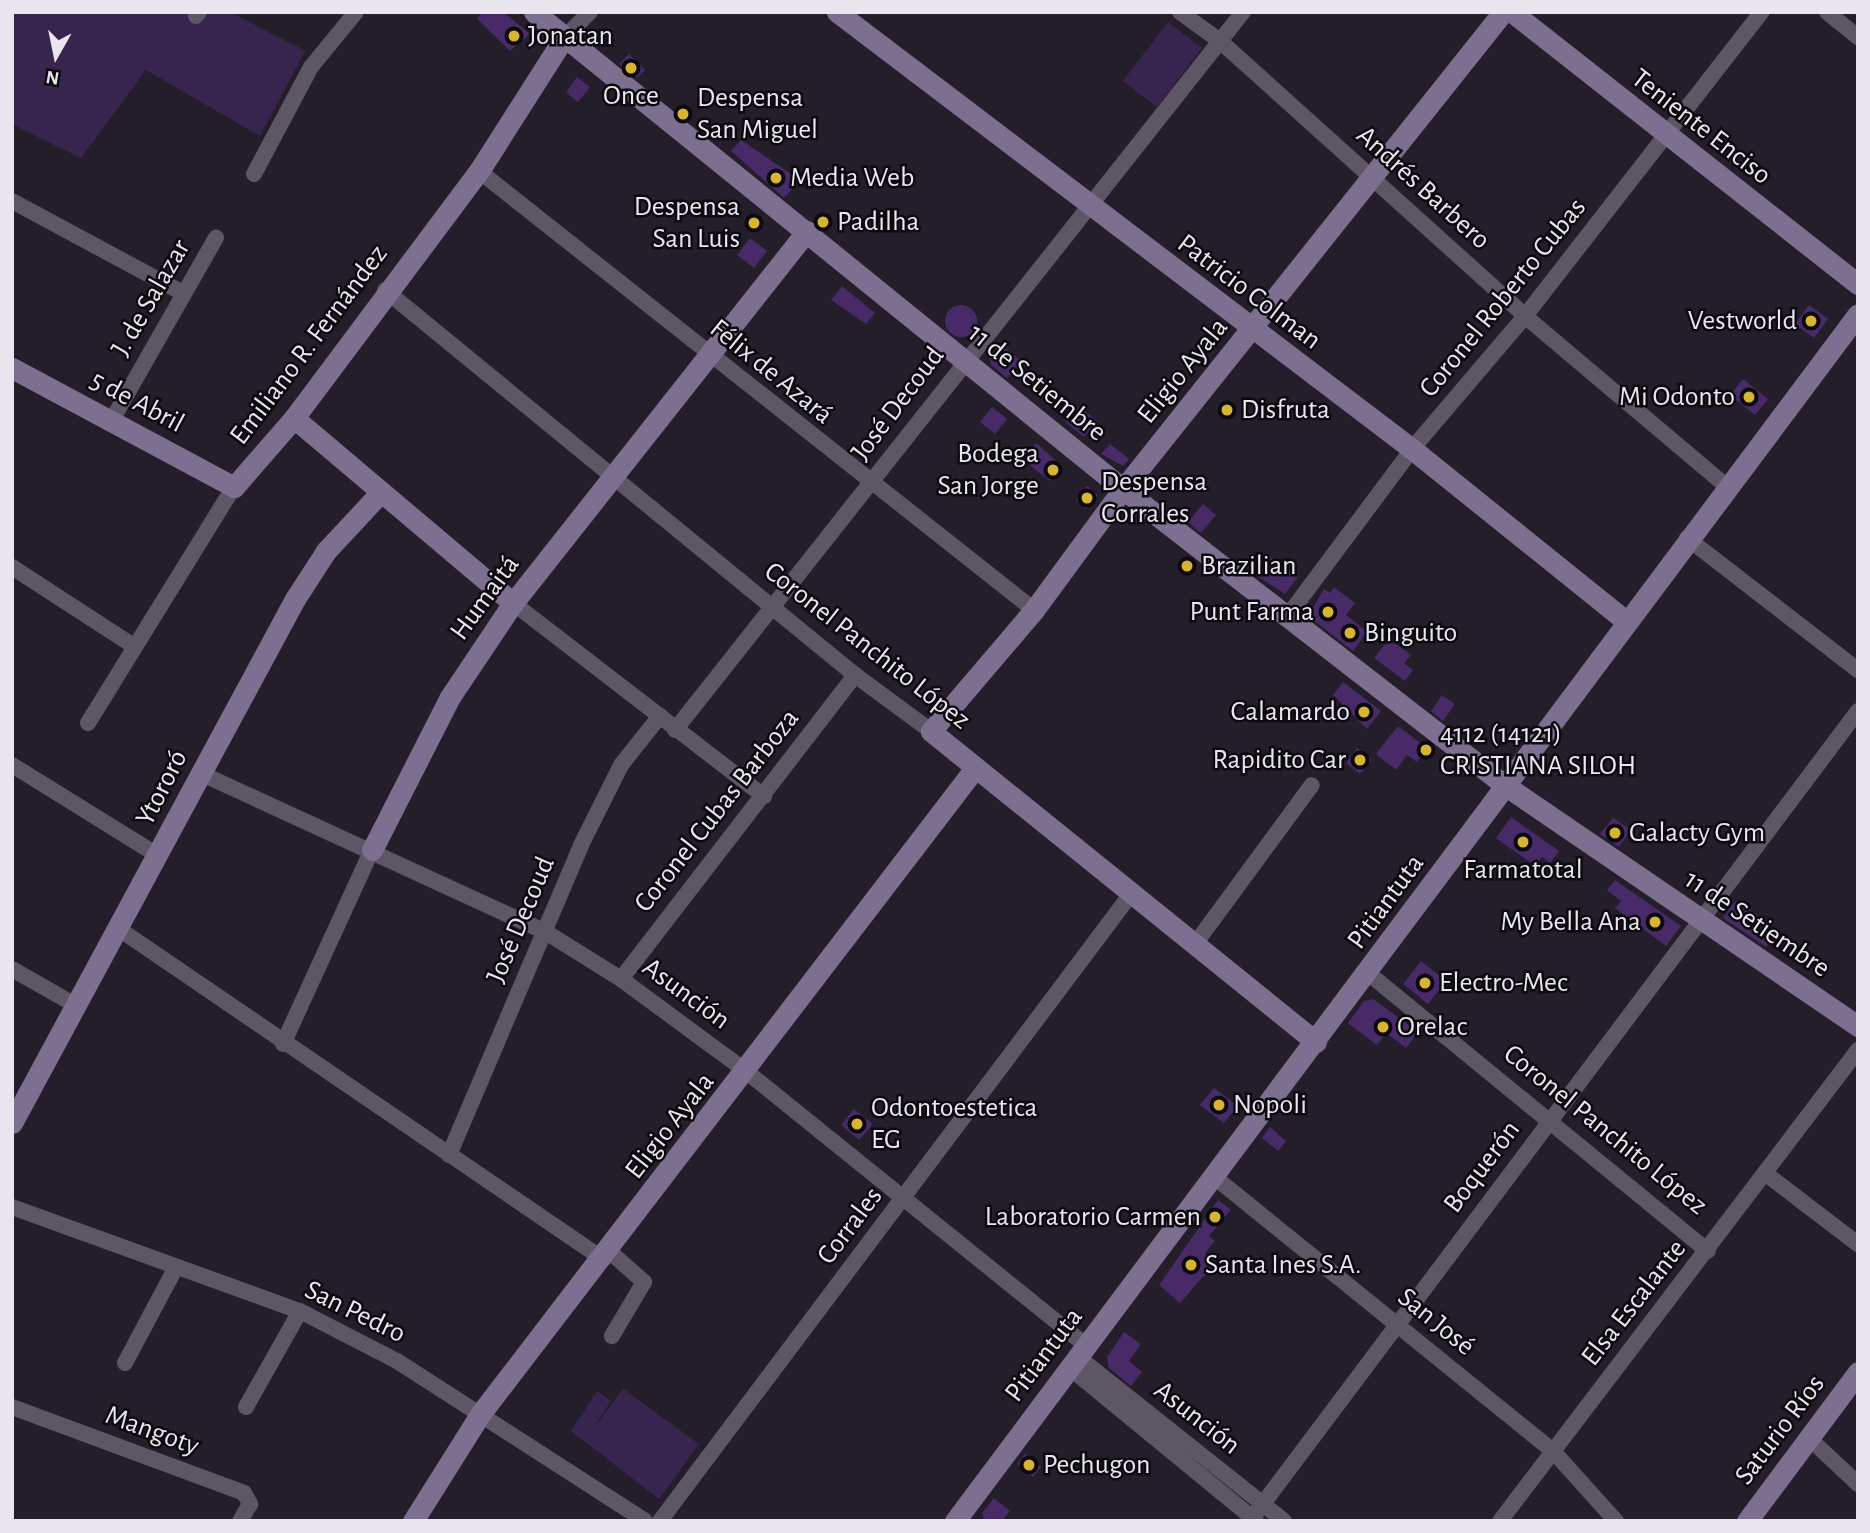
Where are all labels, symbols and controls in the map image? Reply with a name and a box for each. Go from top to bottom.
place label: Jonatan [528,19,613,53]
north arrow [21,21,91,91]
marker: Jonatan [506,28,522,44]
marker: Once [623,60,639,76]
street label: Teniente Enciso [1624,62,1778,192]
text: N [45,67,61,88]
place label: Once [603,79,659,113]
place label: Despensa San Miguel [697,81,818,147]
marker: Despensa San Miguel [675,106,691,122]
street label: Andrés Barbero [1349,119,1497,257]
place label: Media Web [790,161,914,195]
marker: Media Web [768,170,784,186]
place label: Despensa San Luis [634,190,740,256]
street label: Coronel Roberto Cubas [1412,192,1594,404]
place label: Padilha [837,205,919,239]
marker: Padilha [815,214,831,230]
marker: Despensa San Luis [746,215,762,231]
street label: Patricio Colman [1170,227,1328,357]
street label: J. de Salazar [104,233,198,363]
street label: Emiliano R. Fernández [223,238,395,452]
place label: Vestworld [1688,304,1797,338]
street label: Félix de Azará [703,312,839,432]
street label: Eligio Ayala [1130,312,1236,430]
marker: Vestworld [1803,313,1819,329]
street label: 11 de Setiembre [961,317,1113,449]
street label: José Decoud [844,340,952,468]
street label: 5 de Abril [84,363,190,441]
place label: Mi Odonto [1619,380,1735,414]
marker: Mi Odonto [1741,389,1757,405]
place label: Disfruta [1241,393,1330,427]
marker: Disfruta [1219,402,1235,418]
place label: Bodega San Jorge [937,437,1039,503]
marker: Bodega San Jorge [1045,462,1061,478]
place label: Despensa Corrales [1101,465,1207,531]
marker: Despensa Corrales [1079,490,1095,506]
street label: Humaitá [443,549,527,647]
place label: Brazilian [1201,549,1297,583]
street label: Coronel Panchito López [757,555,977,737]
marker: Brazilian [1179,558,1195,574]
place label: Punt Farma [1189,595,1314,629]
marker: Punt Farma [1320,604,1336,620]
place label: Binguito [1364,616,1457,650]
marker: Binguito [1342,625,1358,641]
place label: Calamardo [1231,695,1350,729]
street label: Coronel Cubas Barboza [627,703,807,919]
marker: Calamardo [1356,704,1372,720]
place label: 4112 (14121) CRISTIANA SILOH [1440,717,1636,783]
marker: 4112 (14121) CRISTIANA SILOH [1418,742,1434,758]
place label: Rapidito Car [1213,743,1346,777]
street label: Ytororó [129,745,195,831]
marker: Rapidito Car [1352,752,1368,768]
place label: Galacty Gym [1629,816,1765,850]
marker: Galacty Gym [1607,825,1623,841]
marker: Farmatotal [1515,834,1531,850]
street label: Pitiantuta [1340,848,1432,956]
street label: José Decoud [479,852,563,988]
place label: Farmatotal [1463,853,1583,887]
street label: 11 de Setiembre [1678,863,1836,985]
place label: My Bella Ana [1501,905,1641,939]
marker: My Bella Ana [1647,914,1663,930]
street label: Asunción [635,951,737,1037]
place label: Electro-Mec [1439,966,1568,1000]
marker: Electro-Mec [1417,975,1433,991]
place label: Orelac [1397,1010,1467,1044]
marker: Orelac [1375,1019,1391,1035]
street label: Coronel Panchito López [1496,1037,1714,1223]
street label: Eligio Ayala [618,1066,722,1186]
place label: Nopoli [1233,1088,1307,1122]
place label: Odontoestetica EG [871,1091,1037,1157]
marker: Nopoli [1211,1097,1227,1113]
street label: Boquerón [1436,1114,1528,1220]
marker: Odontoestetica EG [849,1116,865,1132]
street label: Corrales [810,1181,890,1271]
place label: Laboratorio Carmen [985,1200,1201,1234]
marker: Laboratorio Carmen [1207,1209,1223,1225]
street label: Elsa Escalante [1574,1233,1694,1373]
place label: Santa Ines S.A. [1205,1248,1361,1282]
marker: Santa Ines S.A. [1183,1257,1199,1273]
street label: San Pedro [299,1273,411,1351]
street label: San José [1391,1281,1481,1363]
street label: Pitiantuta [998,1301,1090,1409]
street label: Saturio Ríos [1728,1368,1832,1492]
street label: Asunción [1147,1374,1247,1462]
street label: Mangoty [101,1399,203,1463]
place label: Pechugon [1043,1448,1150,1482]
marker: Pechugon [1021,1457,1037,1473]

